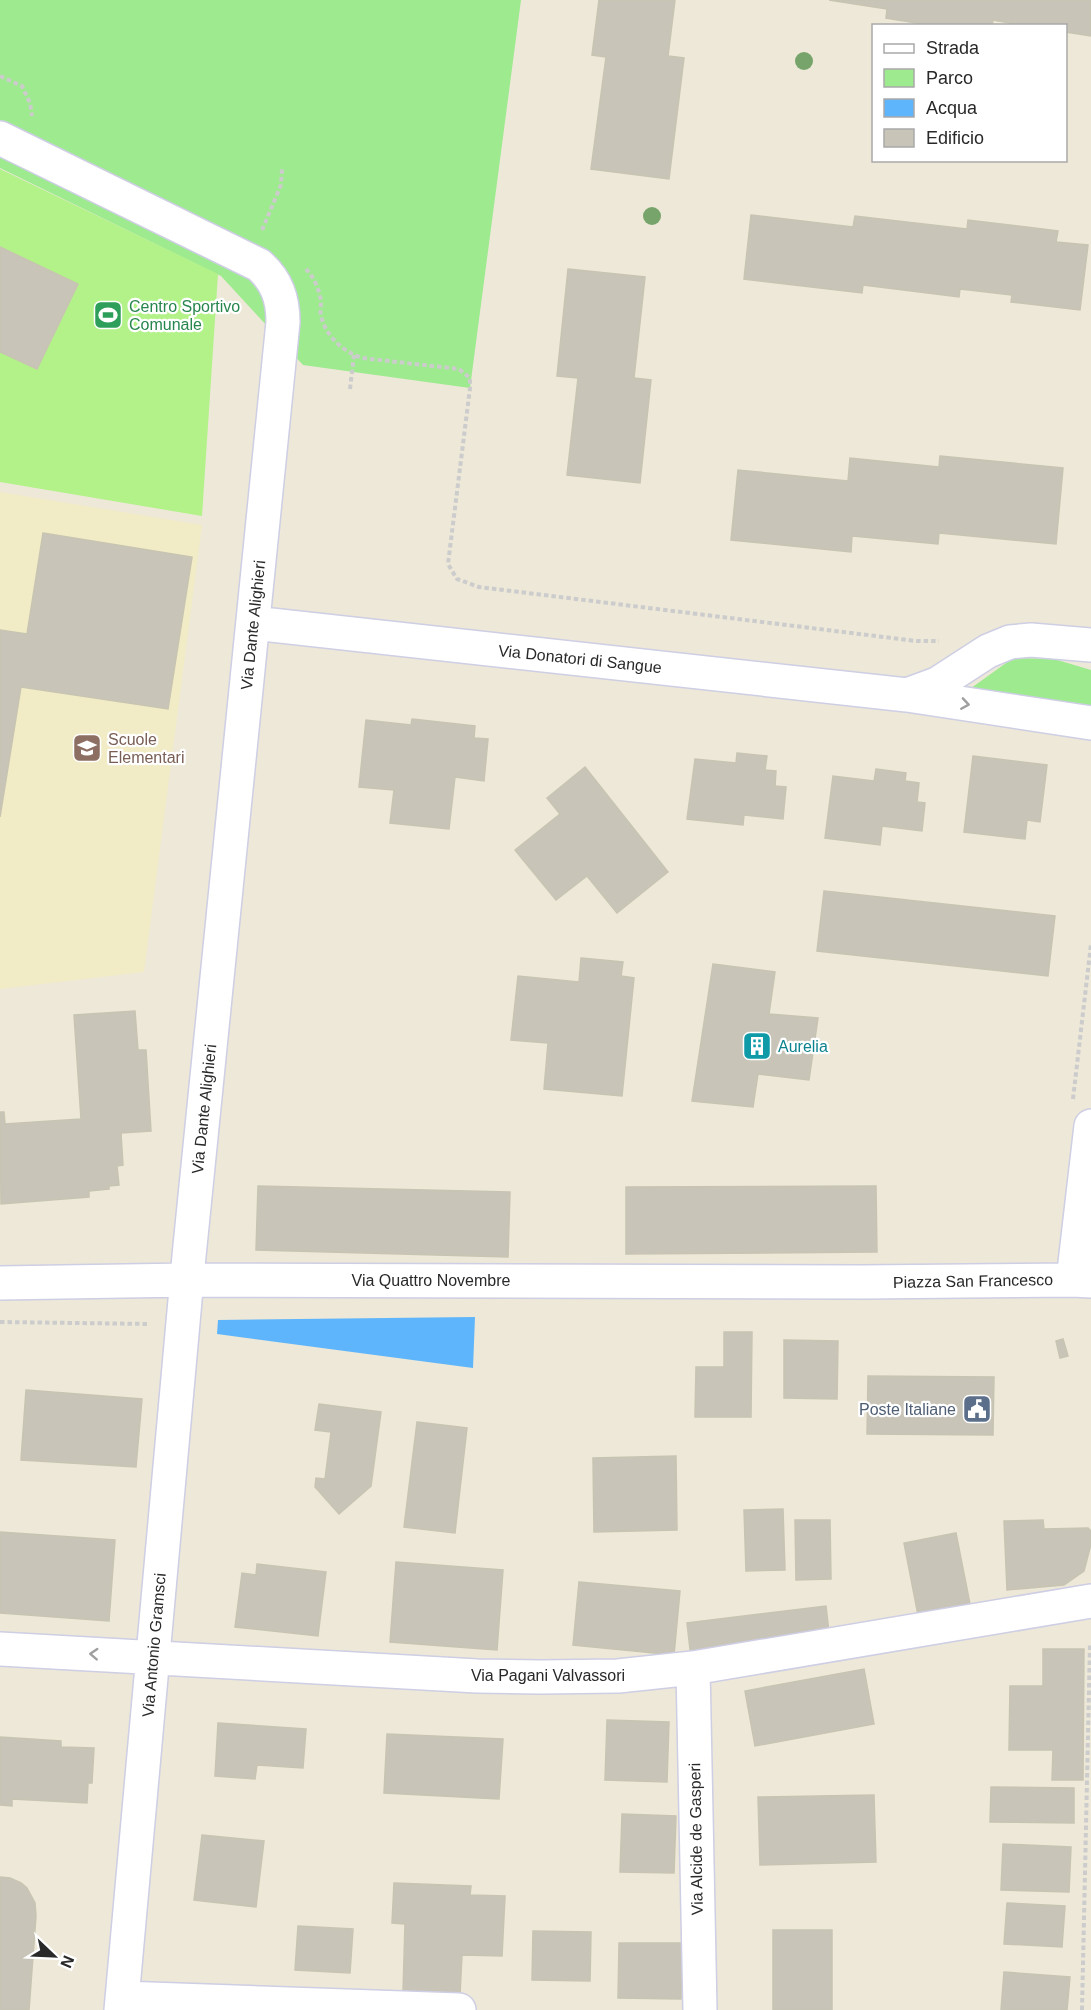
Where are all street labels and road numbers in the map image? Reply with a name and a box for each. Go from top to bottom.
street label: Via Dante Alighieri [238,559,268,691]
street label: Via Donatori di Sangue [497,642,663,676]
street label: Via Dante Alighieri [189,1043,219,1175]
street label: Piazza San Francesco [893,1271,1053,1291]
street label: Via Quattro Novembre [352,1272,511,1289]
street label: Via Antonio Gramsci [139,1572,169,1718]
street label: Via Pagani Valvassori [471,1667,625,1684]
street label: Via Alcide de Gasperi [686,1763,706,1915]

